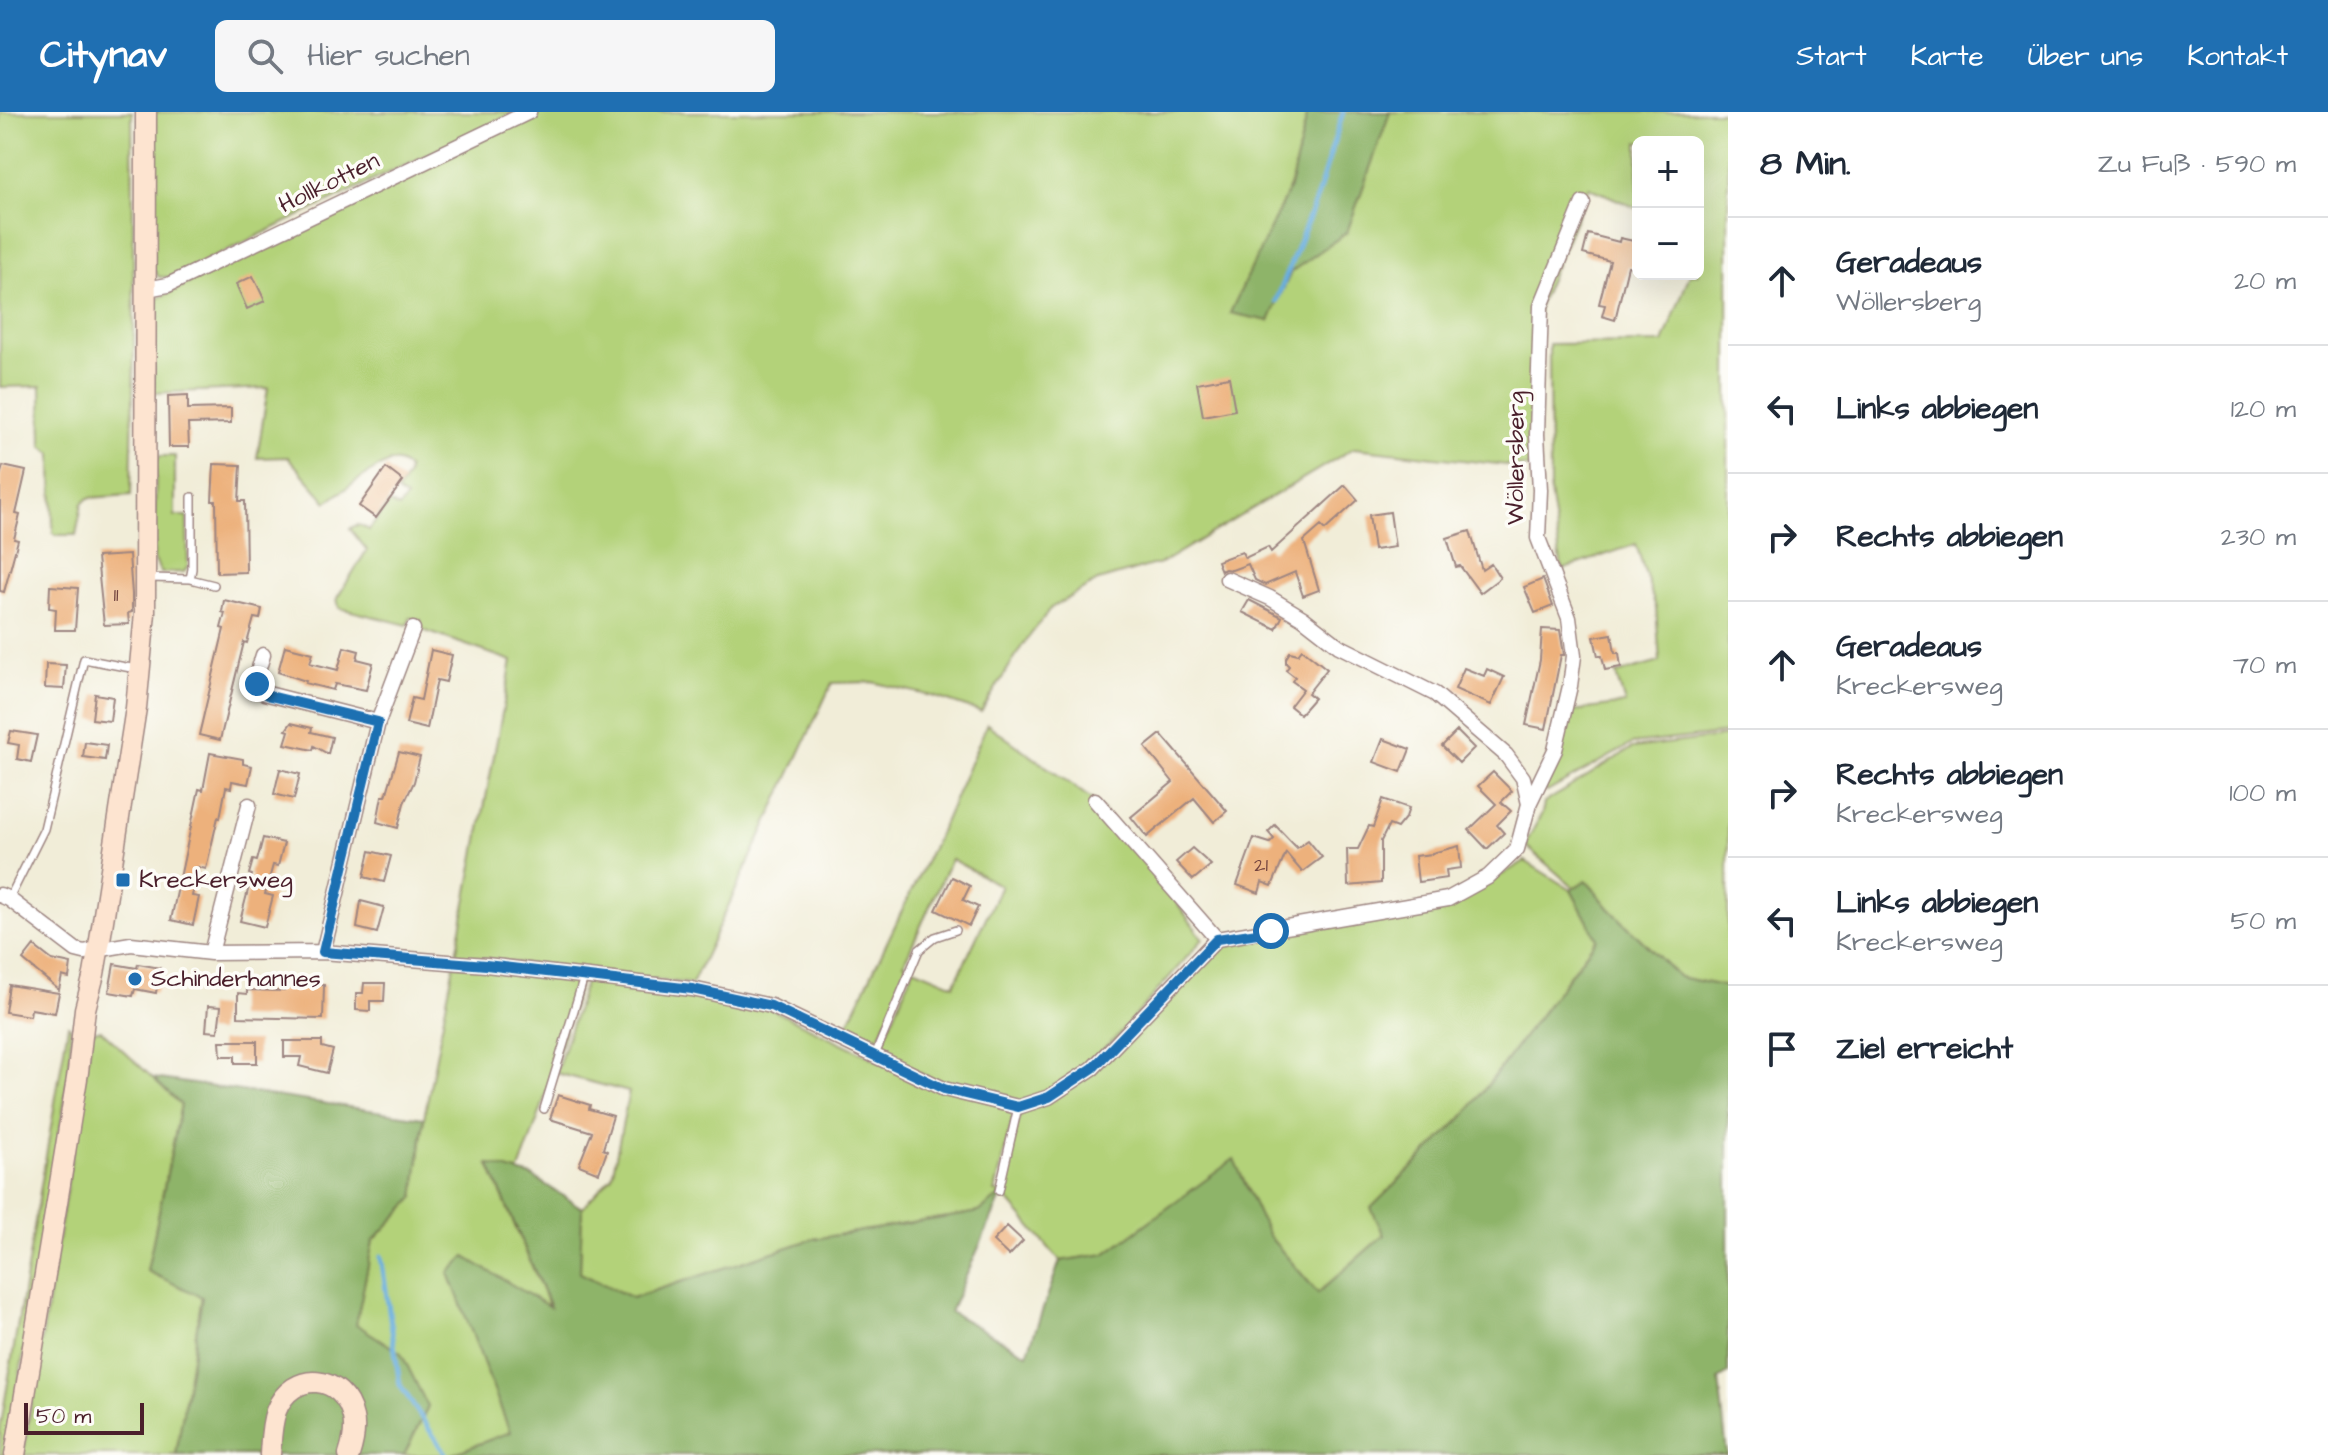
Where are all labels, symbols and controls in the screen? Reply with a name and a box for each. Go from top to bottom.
search box [215,20,775,92]
text: Citynav [40,30,167,82]
icon: search [243,34,287,78]
text: Hier suchen [307,35,470,77]
text: Start [1796,37,1867,76]
text: Karte [1911,37,1984,76]
text: Über uns [2028,37,2143,76]
text: Kontakt [2187,37,2288,76]
map controls [1632,136,1704,280]
button: + [1632,136,1704,208]
text: 8 Min. [1760,140,1851,188]
street label: Hollkotten [273,144,385,222]
text: Zu Fuß · 590 m [2098,146,2296,182]
button: − [1632,208,1704,280]
text: Geradeaus [1836,242,1982,284]
icon: ahead [1760,259,1804,303]
text: 20 m [2234,263,2296,299]
text: Wöllersberg [1836,284,1981,320]
icon: left [1760,387,1804,431]
text: Links abbiegen [1836,388,2038,430]
street label: Wöllersberg [1499,391,1534,525]
text: 120 m [2231,391,2296,427]
icon: right [1760,515,1804,559]
text: Rechts abbiegen [1836,516,2063,558]
text: 230 m [2221,519,2296,555]
house number: 11 [113,581,119,609]
text: Geradeaus [1836,626,1982,668]
icon: ahead [1760,643,1804,687]
text: 70 m [2233,647,2296,683]
route end [239,666,275,702]
text: Kreckersweg [1836,668,2003,704]
text: Rechts abbiegen [1836,754,2063,796]
icon: right [1760,771,1804,815]
text: 100 m [2229,775,2296,811]
text: Kreckersweg [1836,796,2003,832]
house number: 21 [1254,851,1268,879]
place label: Kreckersweg [139,863,293,898]
marker: Kreckersweg [114,871,132,889]
text: Links abbiegen [1836,882,2038,924]
icon: left [1760,899,1804,943]
text: 50 m [2231,903,2296,939]
route start [1253,913,1289,949]
text: Kreckersweg [1836,924,2003,960]
place label: Schinderhannes [151,962,321,996]
marker: Schinderhannes [126,970,144,988]
icon: arrive [1760,1027,1804,1071]
text: Ziel erreicht [1836,1028,2013,1070]
scale bar [24,1399,144,1435]
text: 50 m [36,1401,91,1432]

